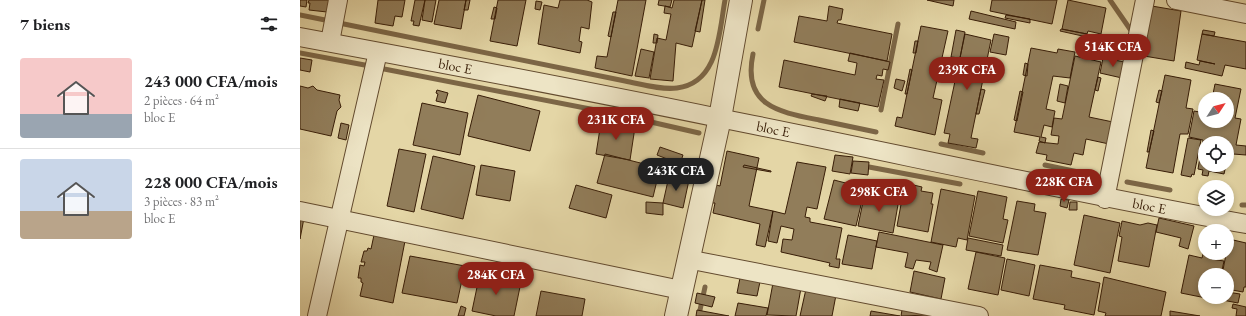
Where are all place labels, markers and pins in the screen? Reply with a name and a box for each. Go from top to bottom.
pin: 514K CFA [1072,34,1154,68]
pin: 239K CFA [926,57,1008,91]
pin: 231K CFA [575,107,657,141]
pin: 243K CFA [635,158,717,192]
pin: 228K CFA [1023,169,1105,203]
pin: 298K CFA [838,179,920,213]
pin: 284K CFA [455,262,537,296]

